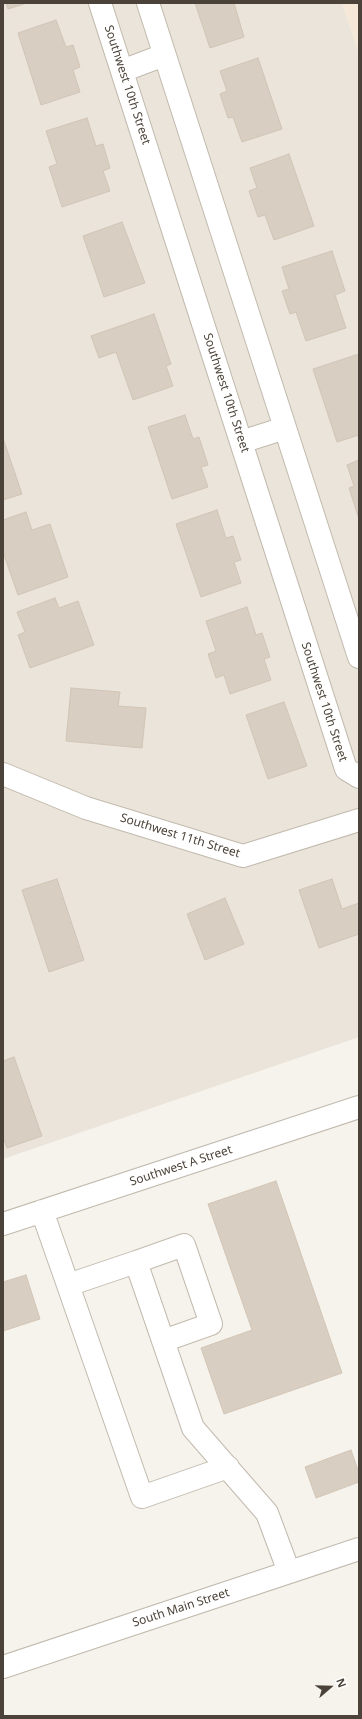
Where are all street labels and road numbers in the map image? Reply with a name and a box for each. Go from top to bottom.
street label: Southwest 10th Street [101,24,153,146]
street label: Southwest 10th Street [200,332,252,454]
street label: Southwest 10th Street [298,641,350,763]
street label: Southwest 11th Street [118,811,242,861]
street label: Southwest A Street [128,1143,234,1189]
street label: South Main Street [131,1586,231,1630]

